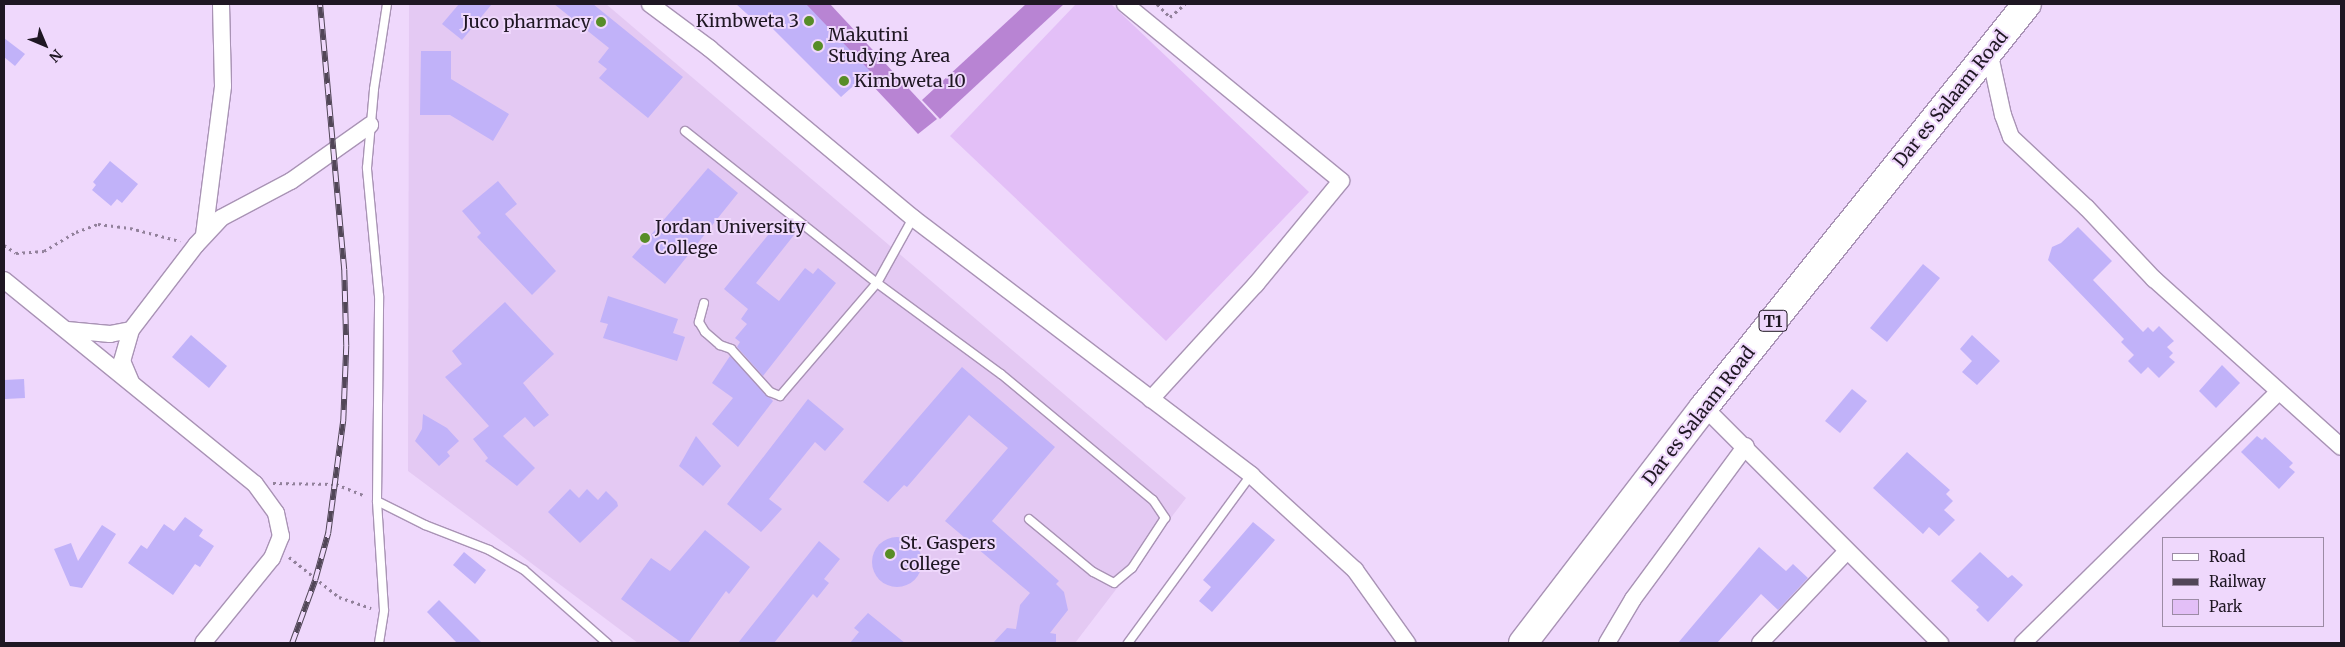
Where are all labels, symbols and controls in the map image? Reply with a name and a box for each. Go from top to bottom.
place label: Kimbweta 3 [696,10,799,32]
place label: Juco pharmacy [462,11,591,33]
marker: Kimbweta 3 [803,15,815,27]
marker: Juco pharmacy [595,16,607,28]
north arrow [20,20,70,70]
place label: Makutini Studying Area [828,25,950,68]
street label: Dar es Salaam Road [1889,26,2013,172]
marker: Makutini Studying Area [812,40,824,52]
text: N [45,45,66,66]
place label: Kimbweta 10 [854,70,966,92]
marker: Kimbweta 10 [838,75,850,87]
place label: Jordan University College [655,217,806,260]
marker: Jordan University College [639,232,651,244]
road number: T1 [1758,308,1788,334]
street label: Dar es Salaam Road [1638,342,1760,490]
place label: St. Gaspers college [900,533,995,576]
legend [2162,537,2325,627]
text: Road [2209,547,2245,566]
marker: St. Gaspers college [884,548,896,560]
text: Railway [2209,572,2266,591]
text: Park [2209,597,2242,616]

